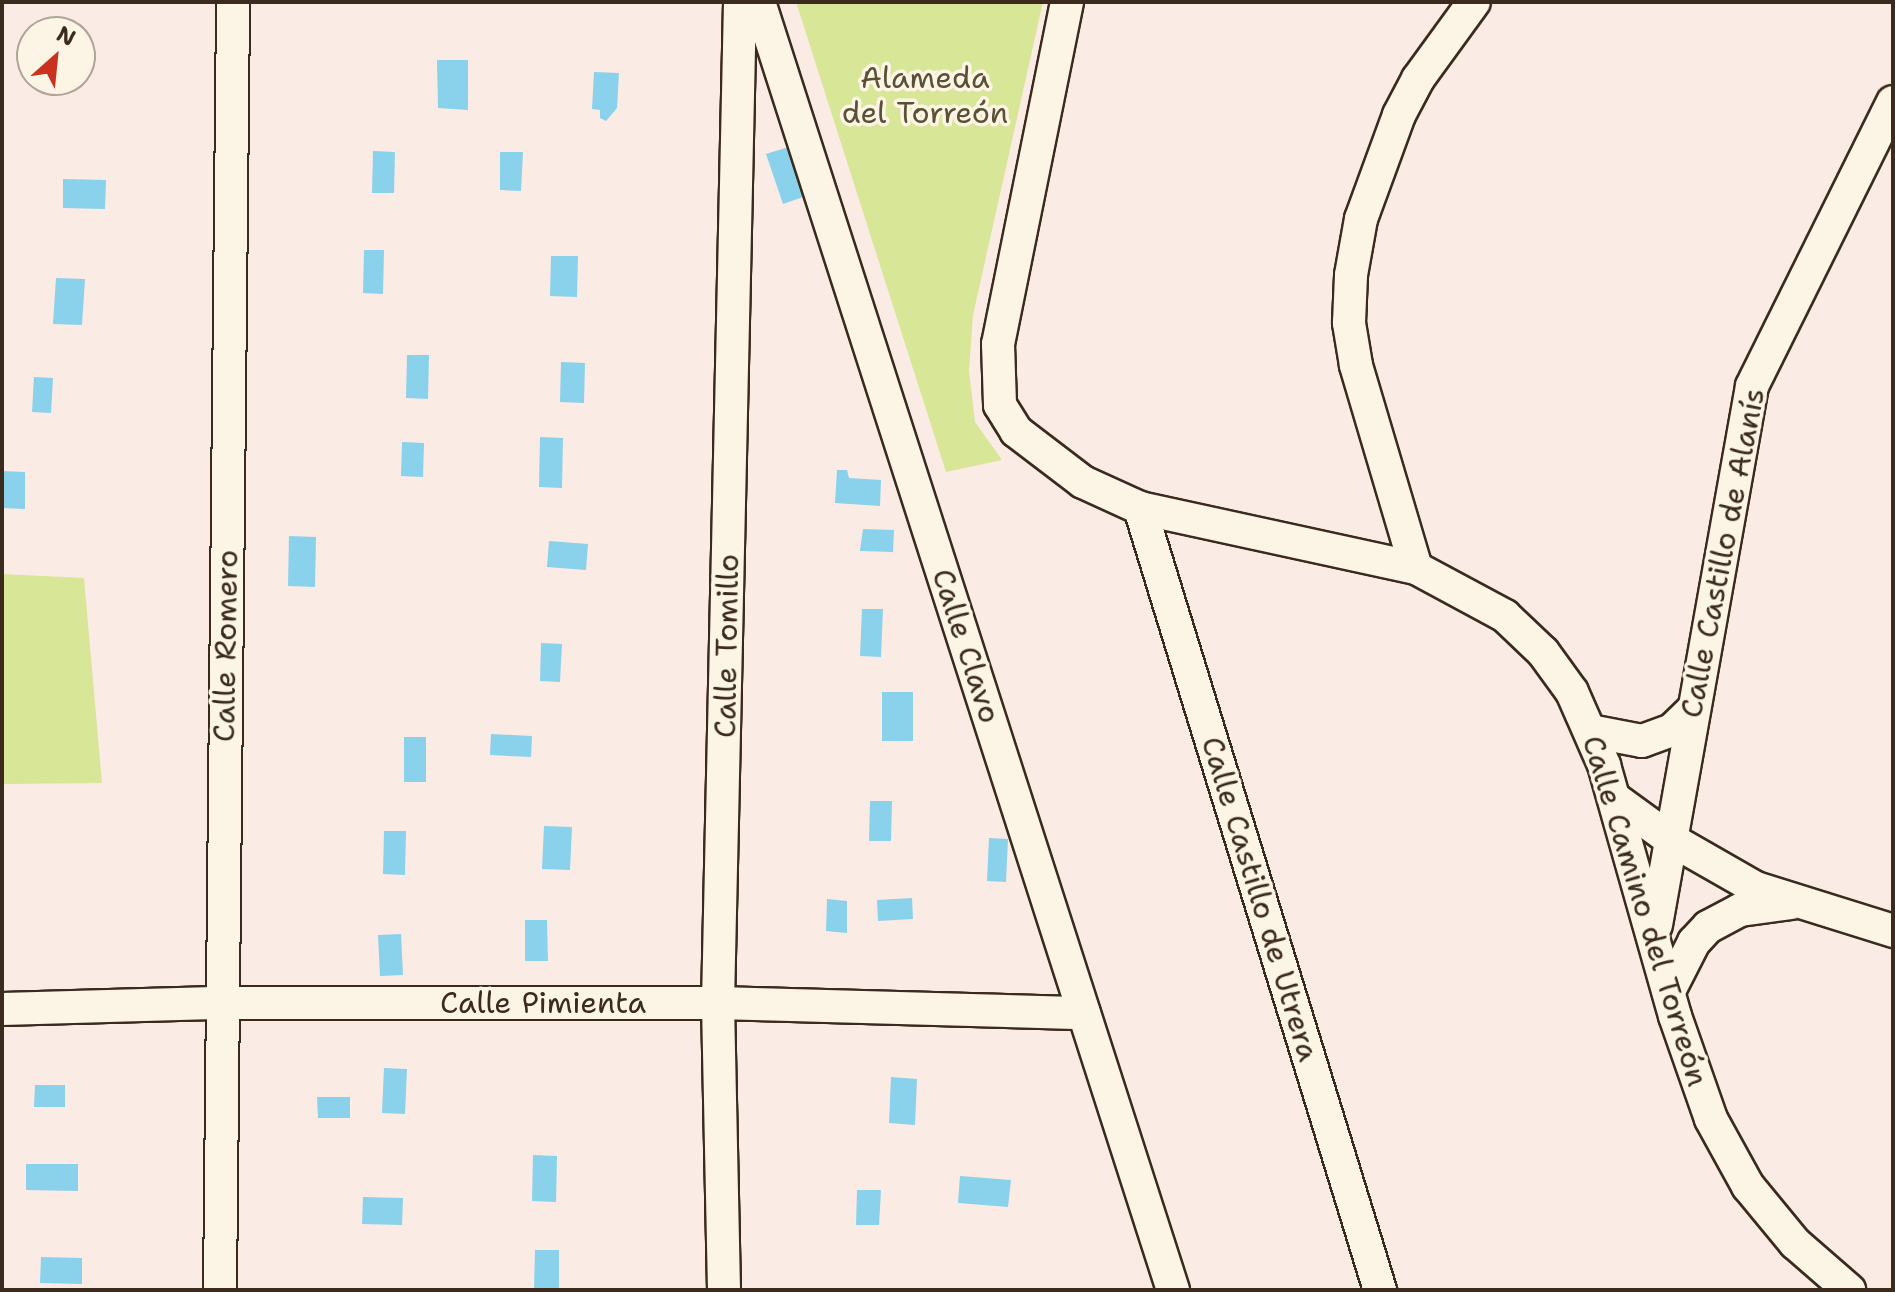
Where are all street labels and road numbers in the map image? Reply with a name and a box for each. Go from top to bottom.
street label: Calle Castillo de Alanís [1673,385,1773,721]
street label: Calle Romero [206,550,246,742]
street label: Calle Tomillo [707,554,747,738]
street label: Calle Clavo [924,564,1008,728]
street label: Calle Camino del Torreón [1574,731,1716,1091]
street label: Calle Castillo de Utrera [1193,732,1327,1066]
street label: Calle Pimienta [440,985,646,1021]

